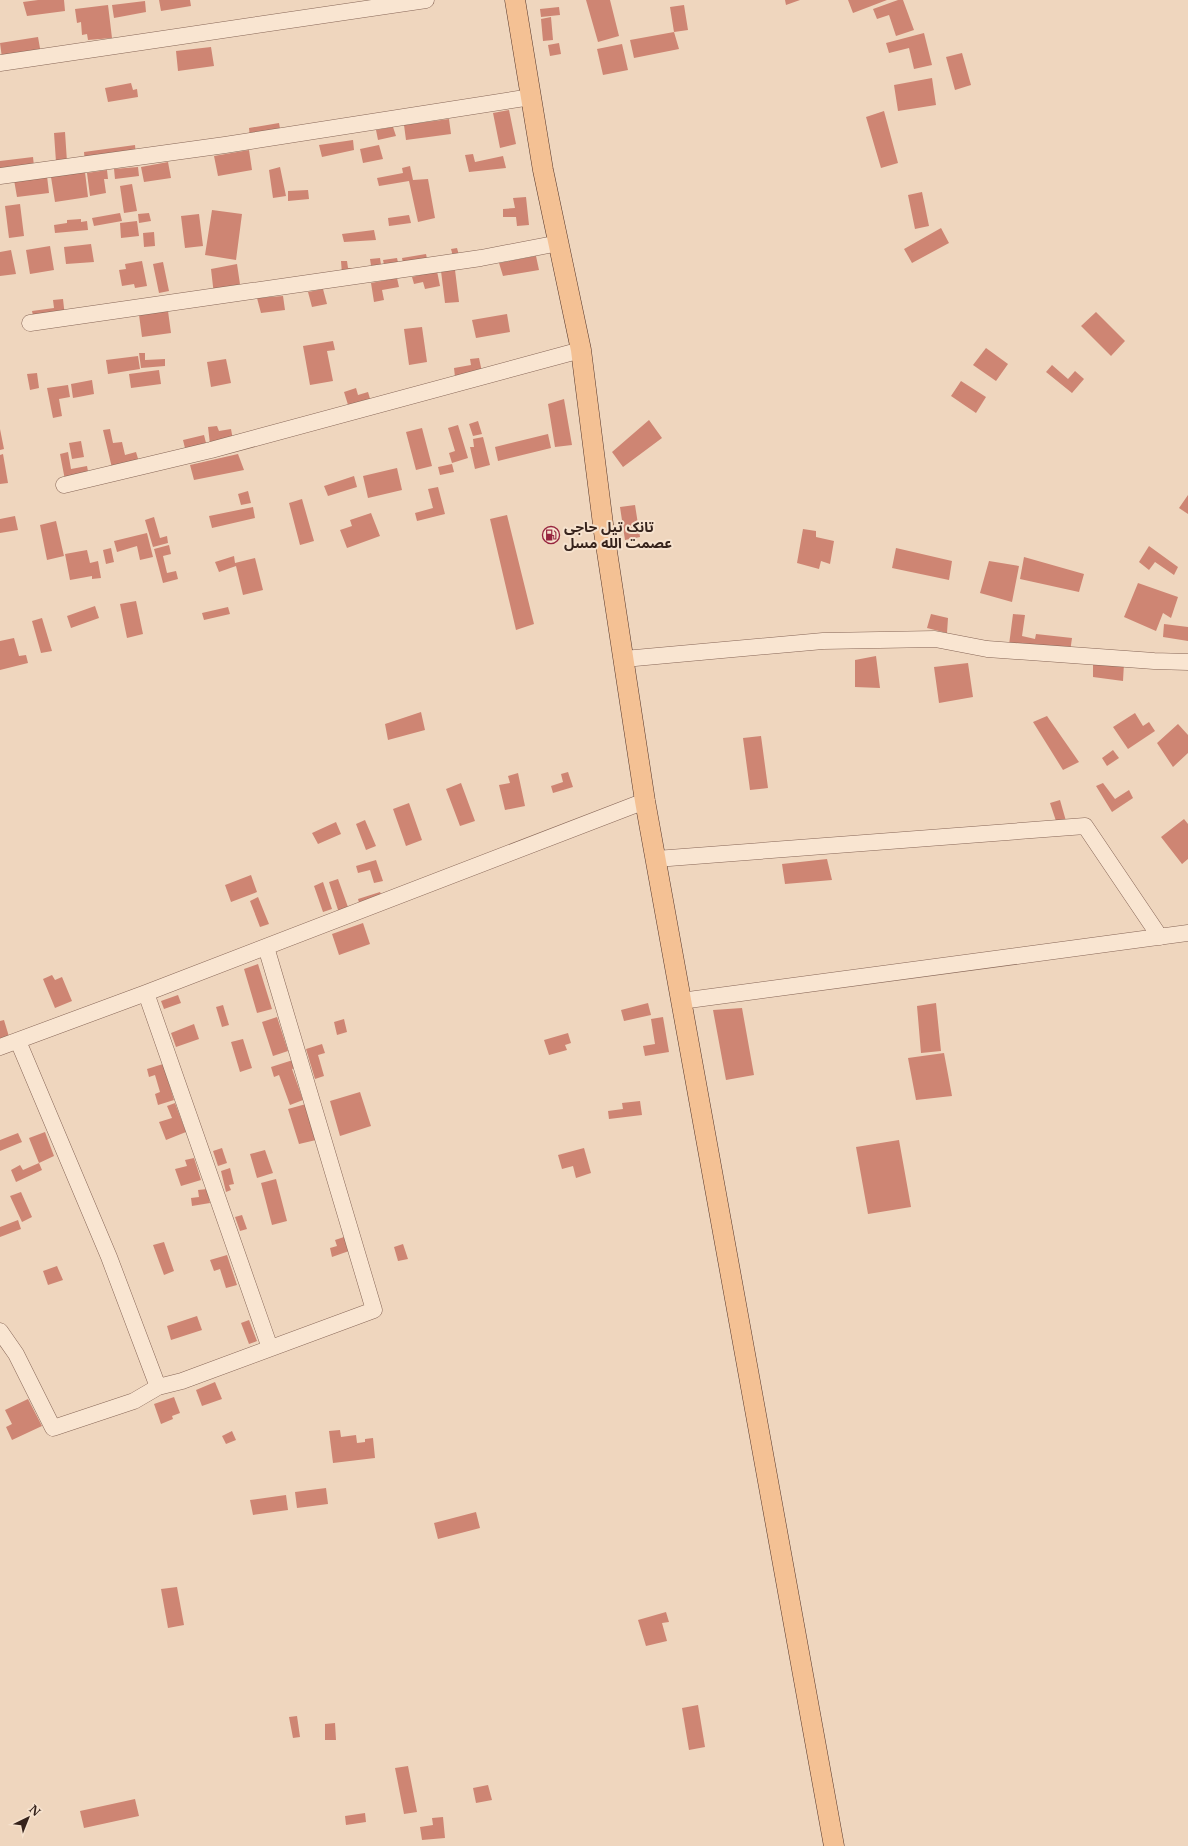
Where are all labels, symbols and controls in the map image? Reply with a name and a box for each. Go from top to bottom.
place label: تانک تیل حاجی عصمت الله مسل [564,518,672,552]
fuel station icon: تانک تیل حاجی عصمت الله مسل [541,525,561,545]
north arrow [8,1798,48,1838]
text: N [26,1802,44,1820]

